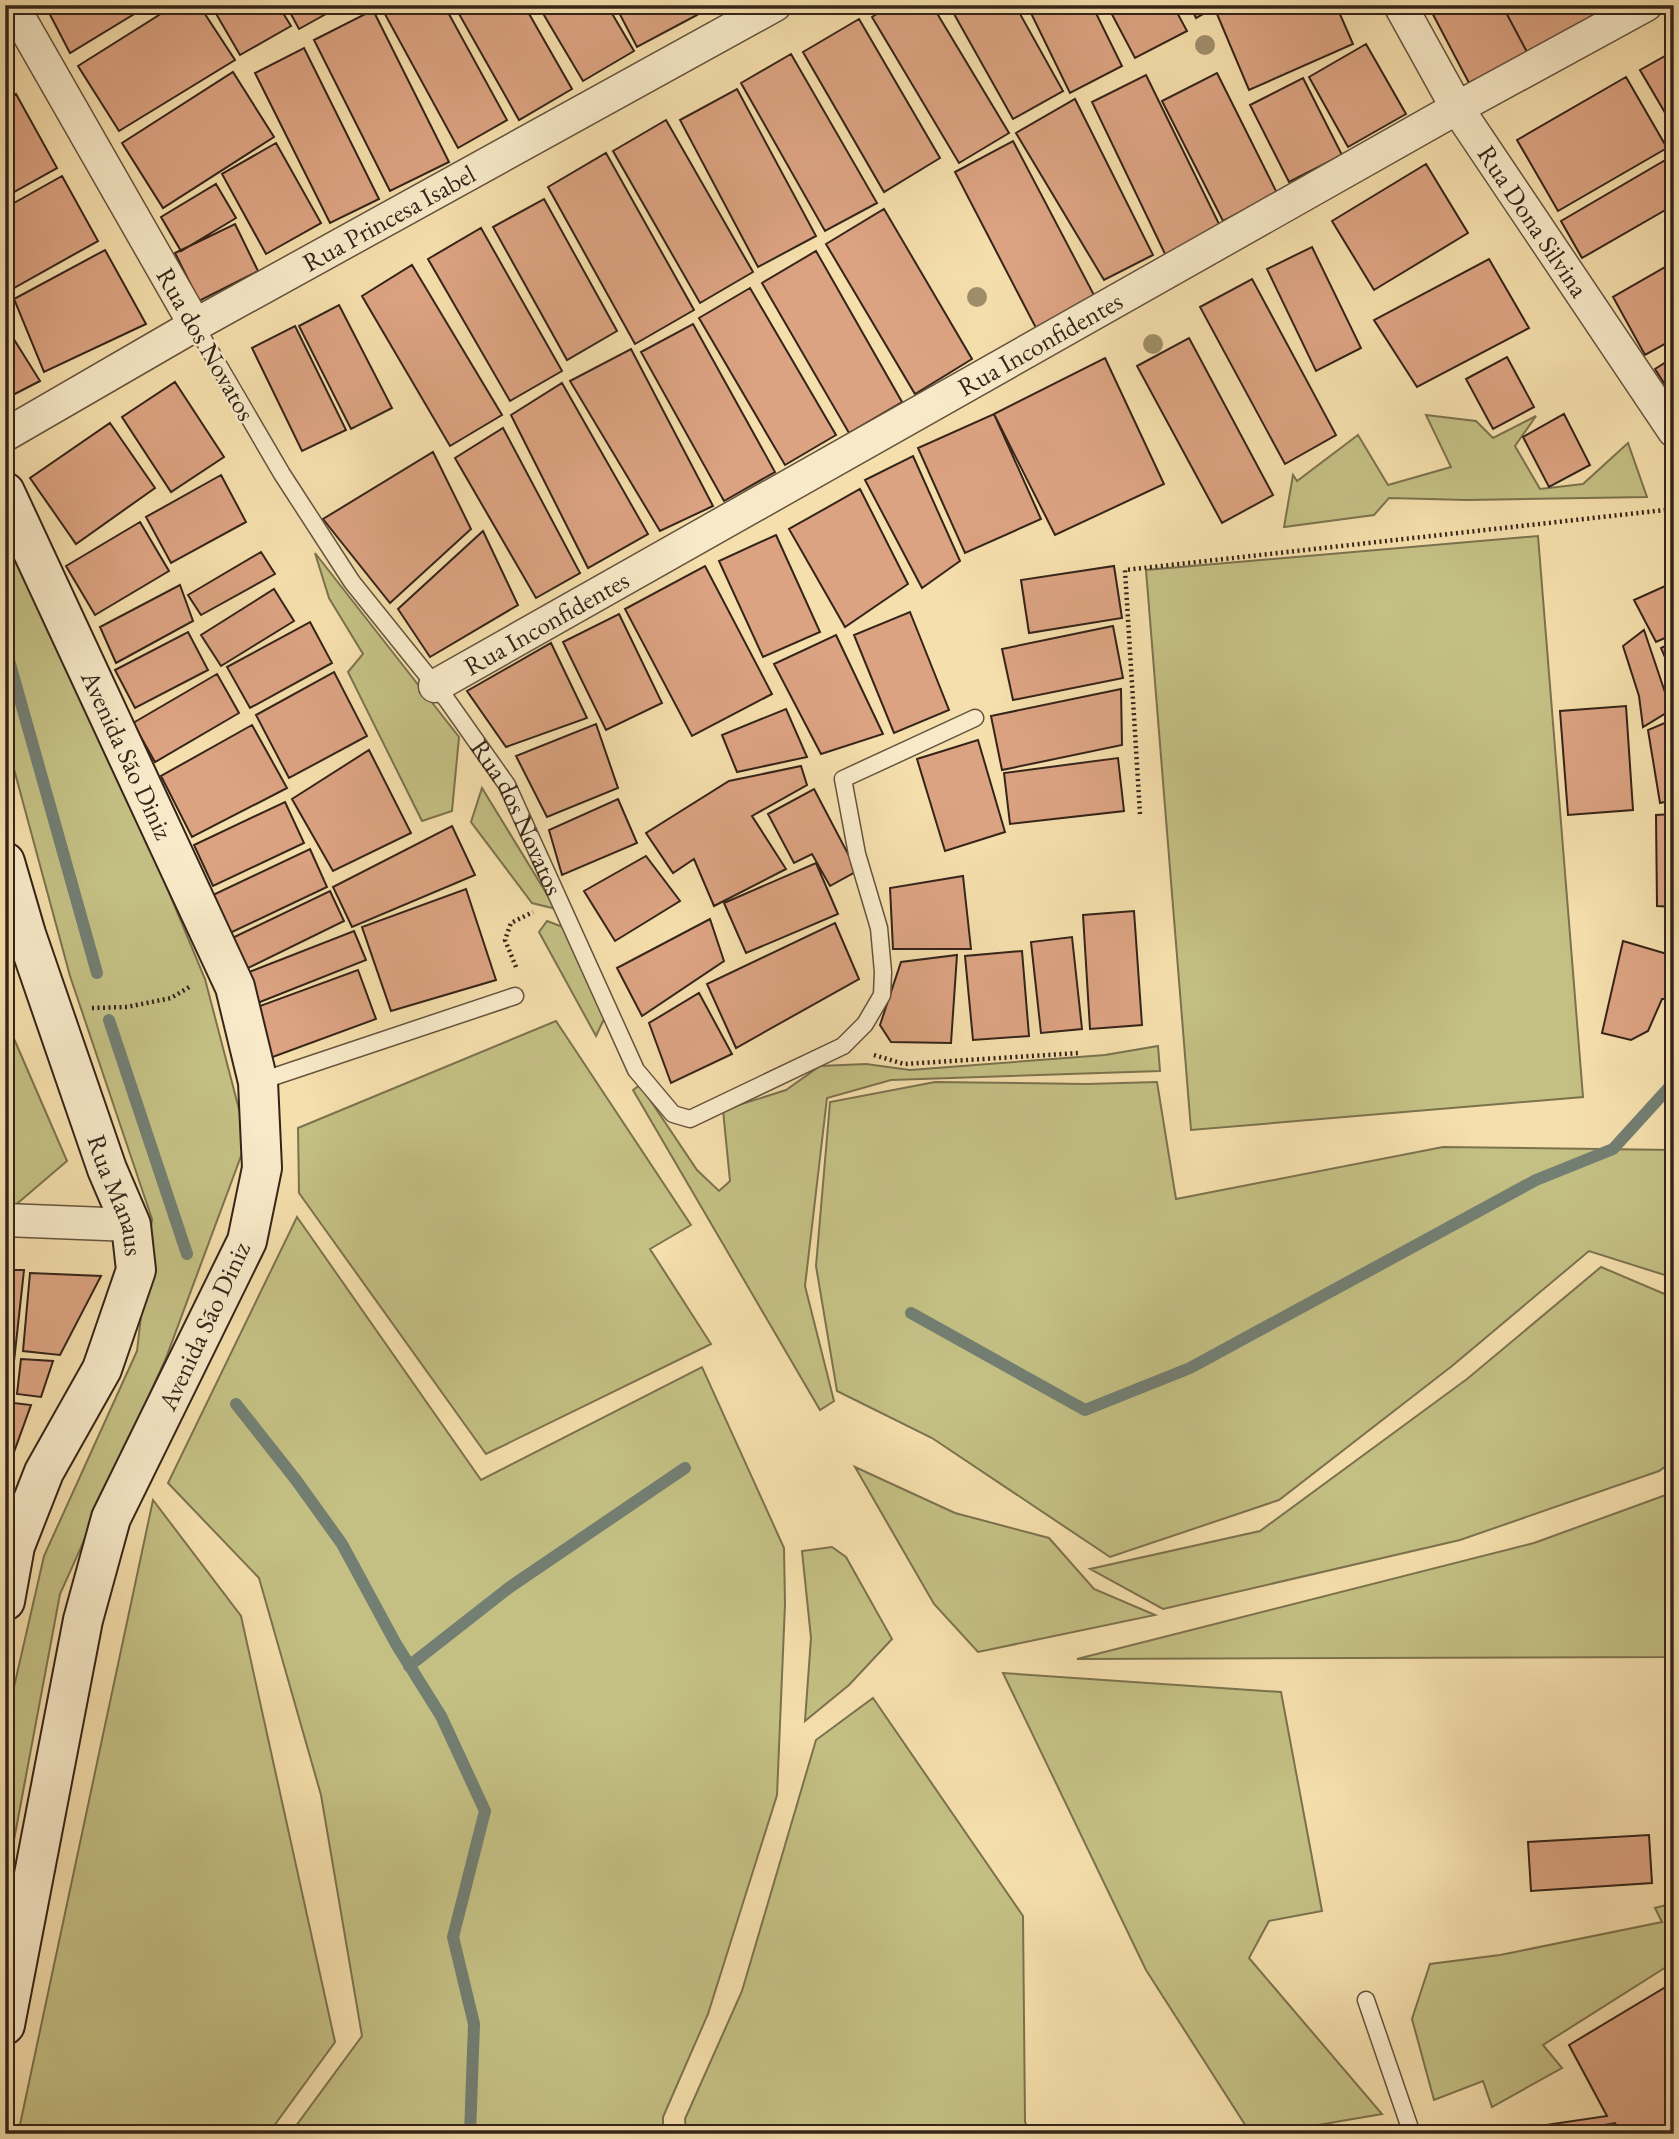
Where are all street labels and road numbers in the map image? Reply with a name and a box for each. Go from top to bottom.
street label: Rua Dona Silvina [1470,139,1597,304]
street label: Rua Princesa Isabel [296,157,481,279]
street label: Rua dos Novatos [148,261,264,427]
street label: Rua Inconfidentes [951,284,1129,404]
street label: Rua Inconfidentes [458,563,635,683]
street label: Avenida São Diniz [73,664,181,845]
street label: Rua dos Novatos [463,732,572,900]
street label: Rua Manaus [79,1130,151,1258]
street label: Avenida São Diniz [150,1236,258,1417]

